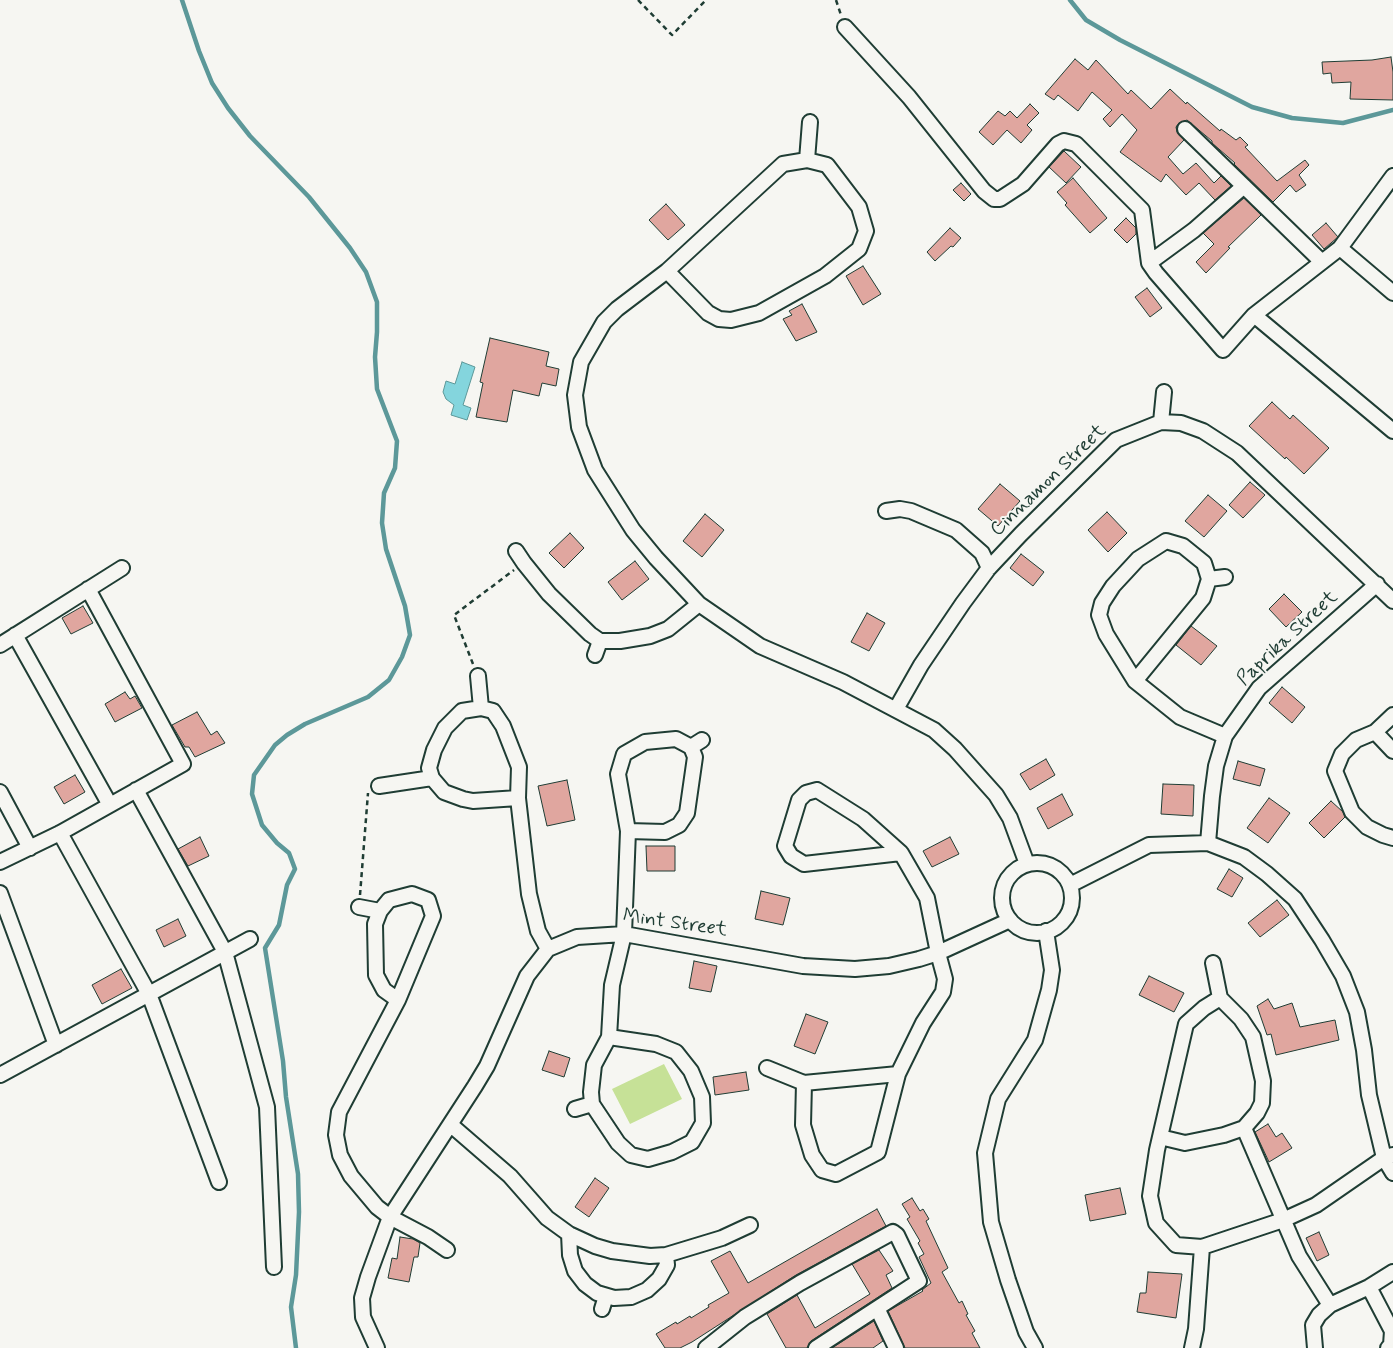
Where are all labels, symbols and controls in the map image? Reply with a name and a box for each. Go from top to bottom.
street label: Cinnamon Street [986,420,1112,542]
street label: Paprika Street [1233,586,1343,692]
street label: Mint Street [621,905,729,943]

